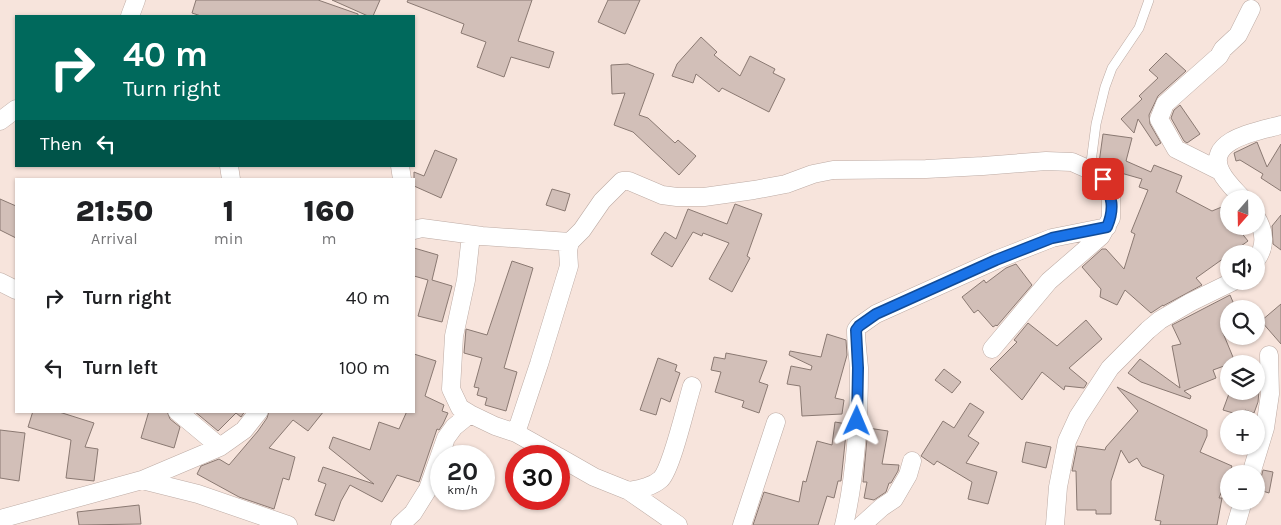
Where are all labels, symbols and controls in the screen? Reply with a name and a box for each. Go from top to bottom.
text: 40 m [123,34,208,75]
icon: right [40,35,105,100]
text: Turn right [123,76,221,102]
icon: left [92,130,120,158]
text: Then [40,133,82,155]
pin [1082,158,1124,200]
icon: arrive [1089,165,1117,193]
north arrow [1220,190,1265,235]
map controls [1220,190,1265,510]
text: 21:50 [75,193,153,229]
text: 1 [223,193,234,229]
text: 160 [304,193,355,229]
text: Arrival [91,229,138,248]
text: min [214,229,243,248]
text: m [322,229,337,248]
button: sound [1220,245,1265,290]
icon: right [40,284,68,312]
text: Turn right [83,287,172,309]
text: 40 m [346,287,390,309]
button: search [1220,300,1265,345]
icon: left [40,354,68,382]
button: layers [1220,355,1265,400]
text: Turn left [83,357,158,379]
text: 100 m [339,357,390,379]
position arrow [830,394,882,446]
button: + [1220,410,1265,455]
speed limit sign: 30 [505,445,570,510]
text: 20 [447,457,478,486]
button: − [1220,465,1265,510]
text: km/h [447,483,478,497]

